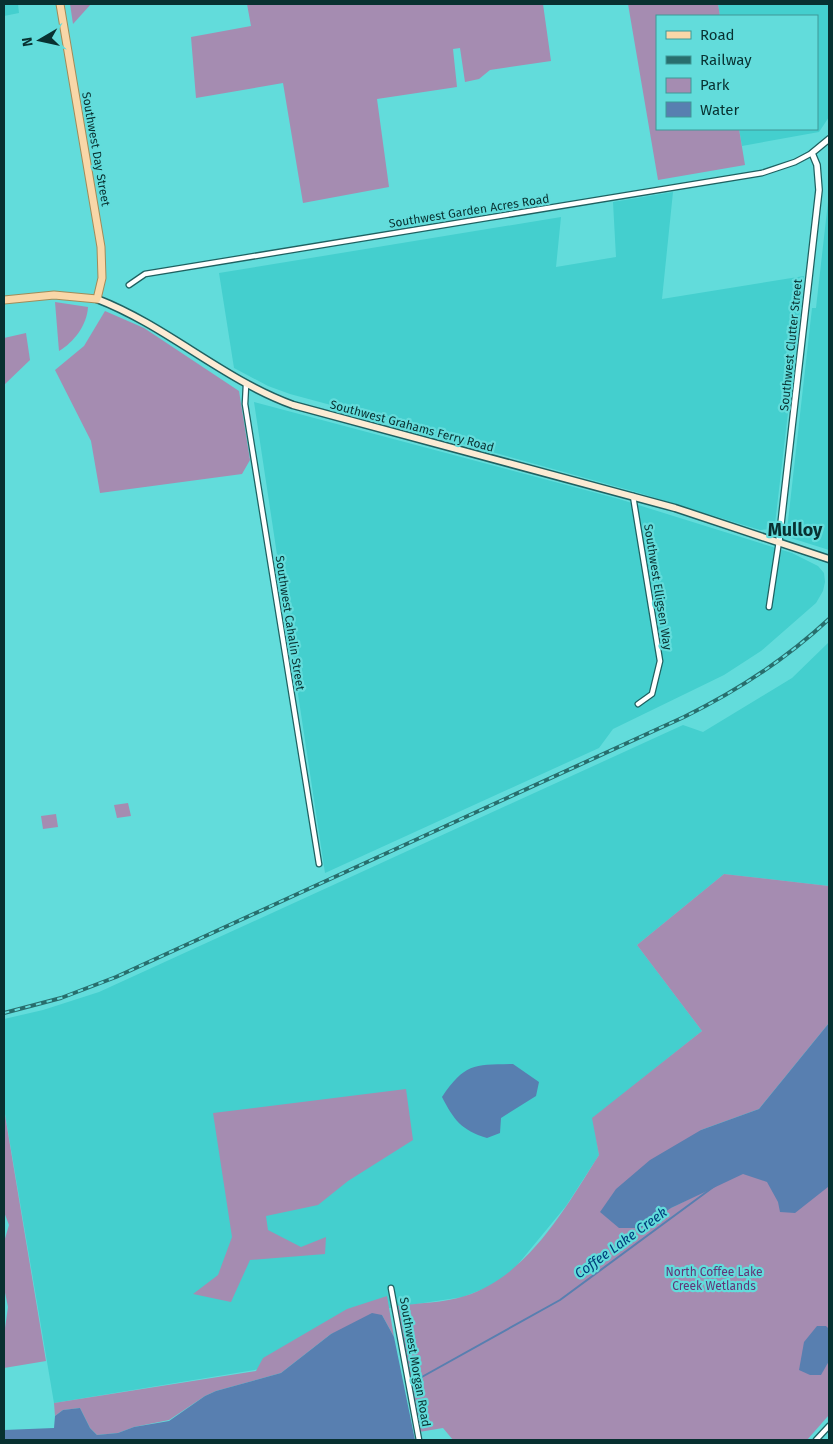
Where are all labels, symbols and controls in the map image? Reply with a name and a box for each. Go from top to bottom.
north arrow [15,15,65,65]
legend [656,15,818,130]
text: Road [700,26,735,44]
text: N [19,36,37,48]
text: Railway [700,51,752,69]
text: Park [700,76,730,94]
street label: Southwest Day Street [79,91,113,208]
text: Water [700,101,739,119]
street label: Southwest Garden Acres Road [388,191,550,231]
street label: Southwest Clutter Street [777,278,805,412]
street label: Southwest Grahams Ferry Road [328,397,496,455]
district label: Mulloy [768,519,823,541]
street label: Southwest Elligsen Way [641,523,675,651]
street label: Southwest Cahalin Street [272,555,308,692]
water label: Coffee Lake Creek [571,1204,671,1282]
park label: North Coffee Lake Creek Wetlands [665,1265,763,1293]
street label: Southwest Morgan Road [397,1296,433,1428]

